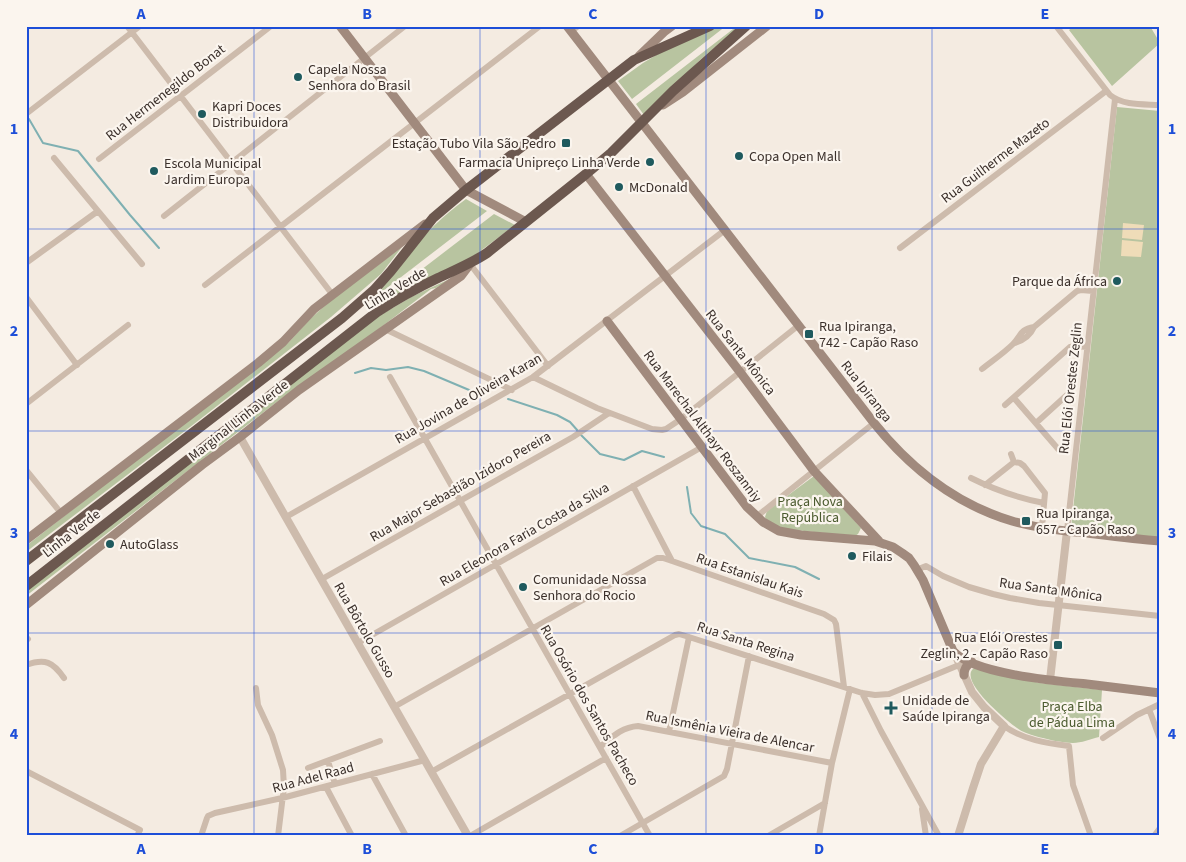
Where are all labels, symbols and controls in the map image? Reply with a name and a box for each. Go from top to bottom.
text: A [135,3,146,25]
text: B [362,3,372,25]
text: C [588,3,598,25]
text: D [814,3,824,25]
text: E [1041,3,1049,25]
street label: Rua Hermenegildo Bonat [102,40,230,146]
place label: Capela Nossa Senhora do Brasil [308,60,411,96]
marker: Capela Nossa Senhora do Brasil [292,71,304,83]
place label: Kapri Doces Distribuidora [212,97,288,133]
marker: Kapri Doces Distribuidora [196,108,208,120]
street label: Rua Guilherme Mazeto [937,113,1054,208]
text: 1 [10,118,18,140]
text: 1 [1168,118,1176,140]
place label: Estação Tubo Vila São Pedro [392,134,556,154]
marker: Estação Tubo Vila São Pedro [560,137,572,149]
place label: Copa Open Mall [749,147,841,167]
marker: Copa Open Mall [733,150,745,162]
place label: Farmacia Unipreço Linha Verde [459,153,640,173]
place label: Escola Municipal Jardim Europa [164,154,262,190]
marker: Farmacia Unipreço Linha Verde [644,156,656,168]
marker: Escola Municipal Jardim Europa [148,165,160,177]
place label: McDonald [629,178,688,198]
marker: McDonald [613,181,625,193]
street label: Linha Verde [361,263,430,315]
place label: Parque da África [1012,272,1107,292]
marker: Parque da África [1111,275,1123,287]
street label: Rua Santa Mônica [700,305,780,400]
place label: Rua Ipiranga, 742 - Capão Raso [819,317,918,353]
text: 2 [10,320,18,342]
text: 2 [1168,320,1176,342]
street label: Rua Elói Orestes Zeglin [1054,321,1088,455]
marker: Rua Ipiranga, 742 - Capão Raso [803,328,815,340]
street label: Rua Marechal Althayr Roszanniy [638,346,766,507]
street label: Rua Jovina de Oliveira Karan [391,349,546,449]
street label: Rua Ipiranga [836,357,897,427]
street label: Marginal Linha Verde [184,375,293,466]
street label: Rua Major Sebastião Izidoro Pereira [366,427,555,547]
street label: Rua Eleonora Faria Costa da Silva [436,478,613,592]
park label: Praça Nova República [777,492,843,528]
place label: Rua Ipiranga, 657 - Capão Raso [1036,504,1135,540]
street label: Linha Verde [38,505,105,563]
marker: Rua Ipiranga, 657 - Capão Raso [1020,515,1032,527]
text: 3 [10,522,18,544]
text: 3 [1168,522,1176,544]
place label: AutoGlass [120,535,178,555]
marker: AutoGlass [104,538,116,550]
place label: Filais [862,547,892,567]
street label: Rua Estanislau Kais [693,548,806,604]
marker: Filais [846,550,858,562]
place label: Comunidade Nossa Senhora do Rocio [533,570,647,606]
street label: Rua Santa Mônica [998,573,1104,607]
street label: Rua Bôrtolo Gusso [329,579,400,682]
marker: Comunidade Nossa Senhora do Rocio [517,581,529,593]
street label: Rua Santa Regina [694,617,797,667]
street label: Rua Osório dos Santos Pacheco [535,621,644,790]
place label: Rua Elói Orestes Zeglin, 2 - Capão Raso [921,628,1048,664]
marker: Rua Elói Orestes Zeglin, 2 - Capão Raso [1052,639,1064,651]
place label: Unidade de Saúde Ipiranga [902,691,990,727]
park label: Praça Elba de Pádua Lima [1029,697,1115,733]
marker: Unidade de Saúde Ipiranga [884,701,898,715]
street label: Rua Ismênia Vieira de Alencar [644,706,816,758]
text: 4 [10,723,19,745]
text: 4 [1168,723,1177,745]
street label: Rua Adel Raad [270,757,356,798]
text: A [135,838,146,860]
text: B [362,838,372,860]
text: C [588,838,598,860]
text: D [814,838,824,860]
text: E [1041,838,1049,860]

